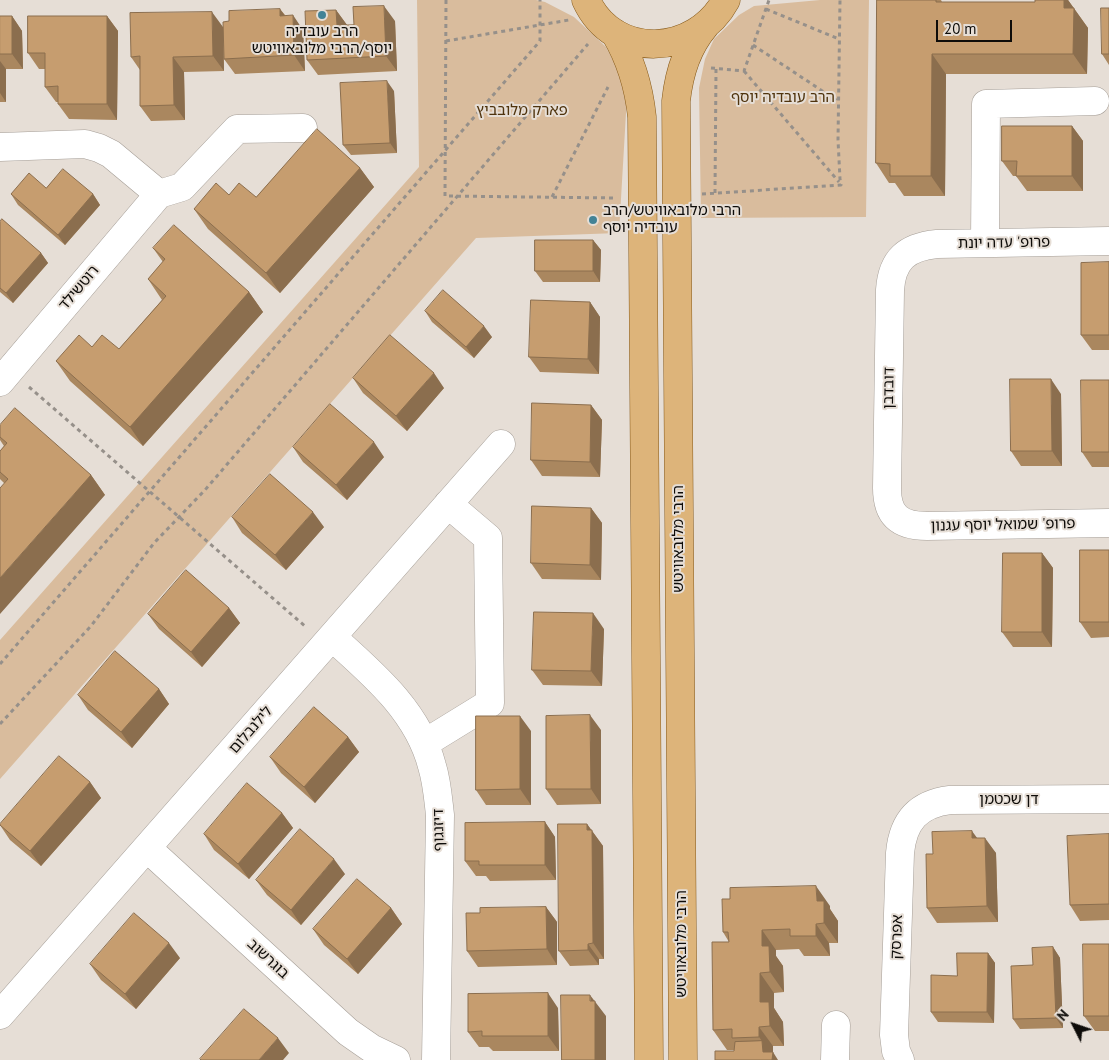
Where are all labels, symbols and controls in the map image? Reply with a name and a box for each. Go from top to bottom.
marker: הרב עובדיה יוסף/הרבי מלובאוויטש [316,9,328,21]
scale bar [939,10,1015,42]
text: 20 m [944,19,977,38]
place label: הרב עובדיה יוסף/הרבי מלובאוויטש [252,23,392,58]
park label: הרב עובדיה יוסף [731,89,835,107]
park label: פארק מלובביץ [476,102,568,120]
place label: הרבי מלובאוויטש/הרב עובדיה יוסף [603,202,741,237]
marker: הרבי מלובאוויטש/הרב עובדיה יוסף [587,214,599,226]
street label: פרופ' עדה יונת [958,233,1050,253]
street label: רוטשילד [55,262,103,314]
street label: דובדבן [880,367,898,409]
street label: הרבי מלובאוויטש [670,485,688,593]
street label: פרופ' שמואל יוסף עגנון [930,515,1076,535]
street label: לילנבלום [226,703,276,757]
street label: דן שכטמן [979,791,1039,809]
street label: דיזנגוף [430,809,448,851]
street label: הרבי מלובאוויטש [673,890,691,998]
street label: אפרסק [887,914,907,960]
street label: בוגרשוב [243,935,293,983]
north arrow [1049,1000,1099,1050]
text: N [1053,1006,1072,1025]

